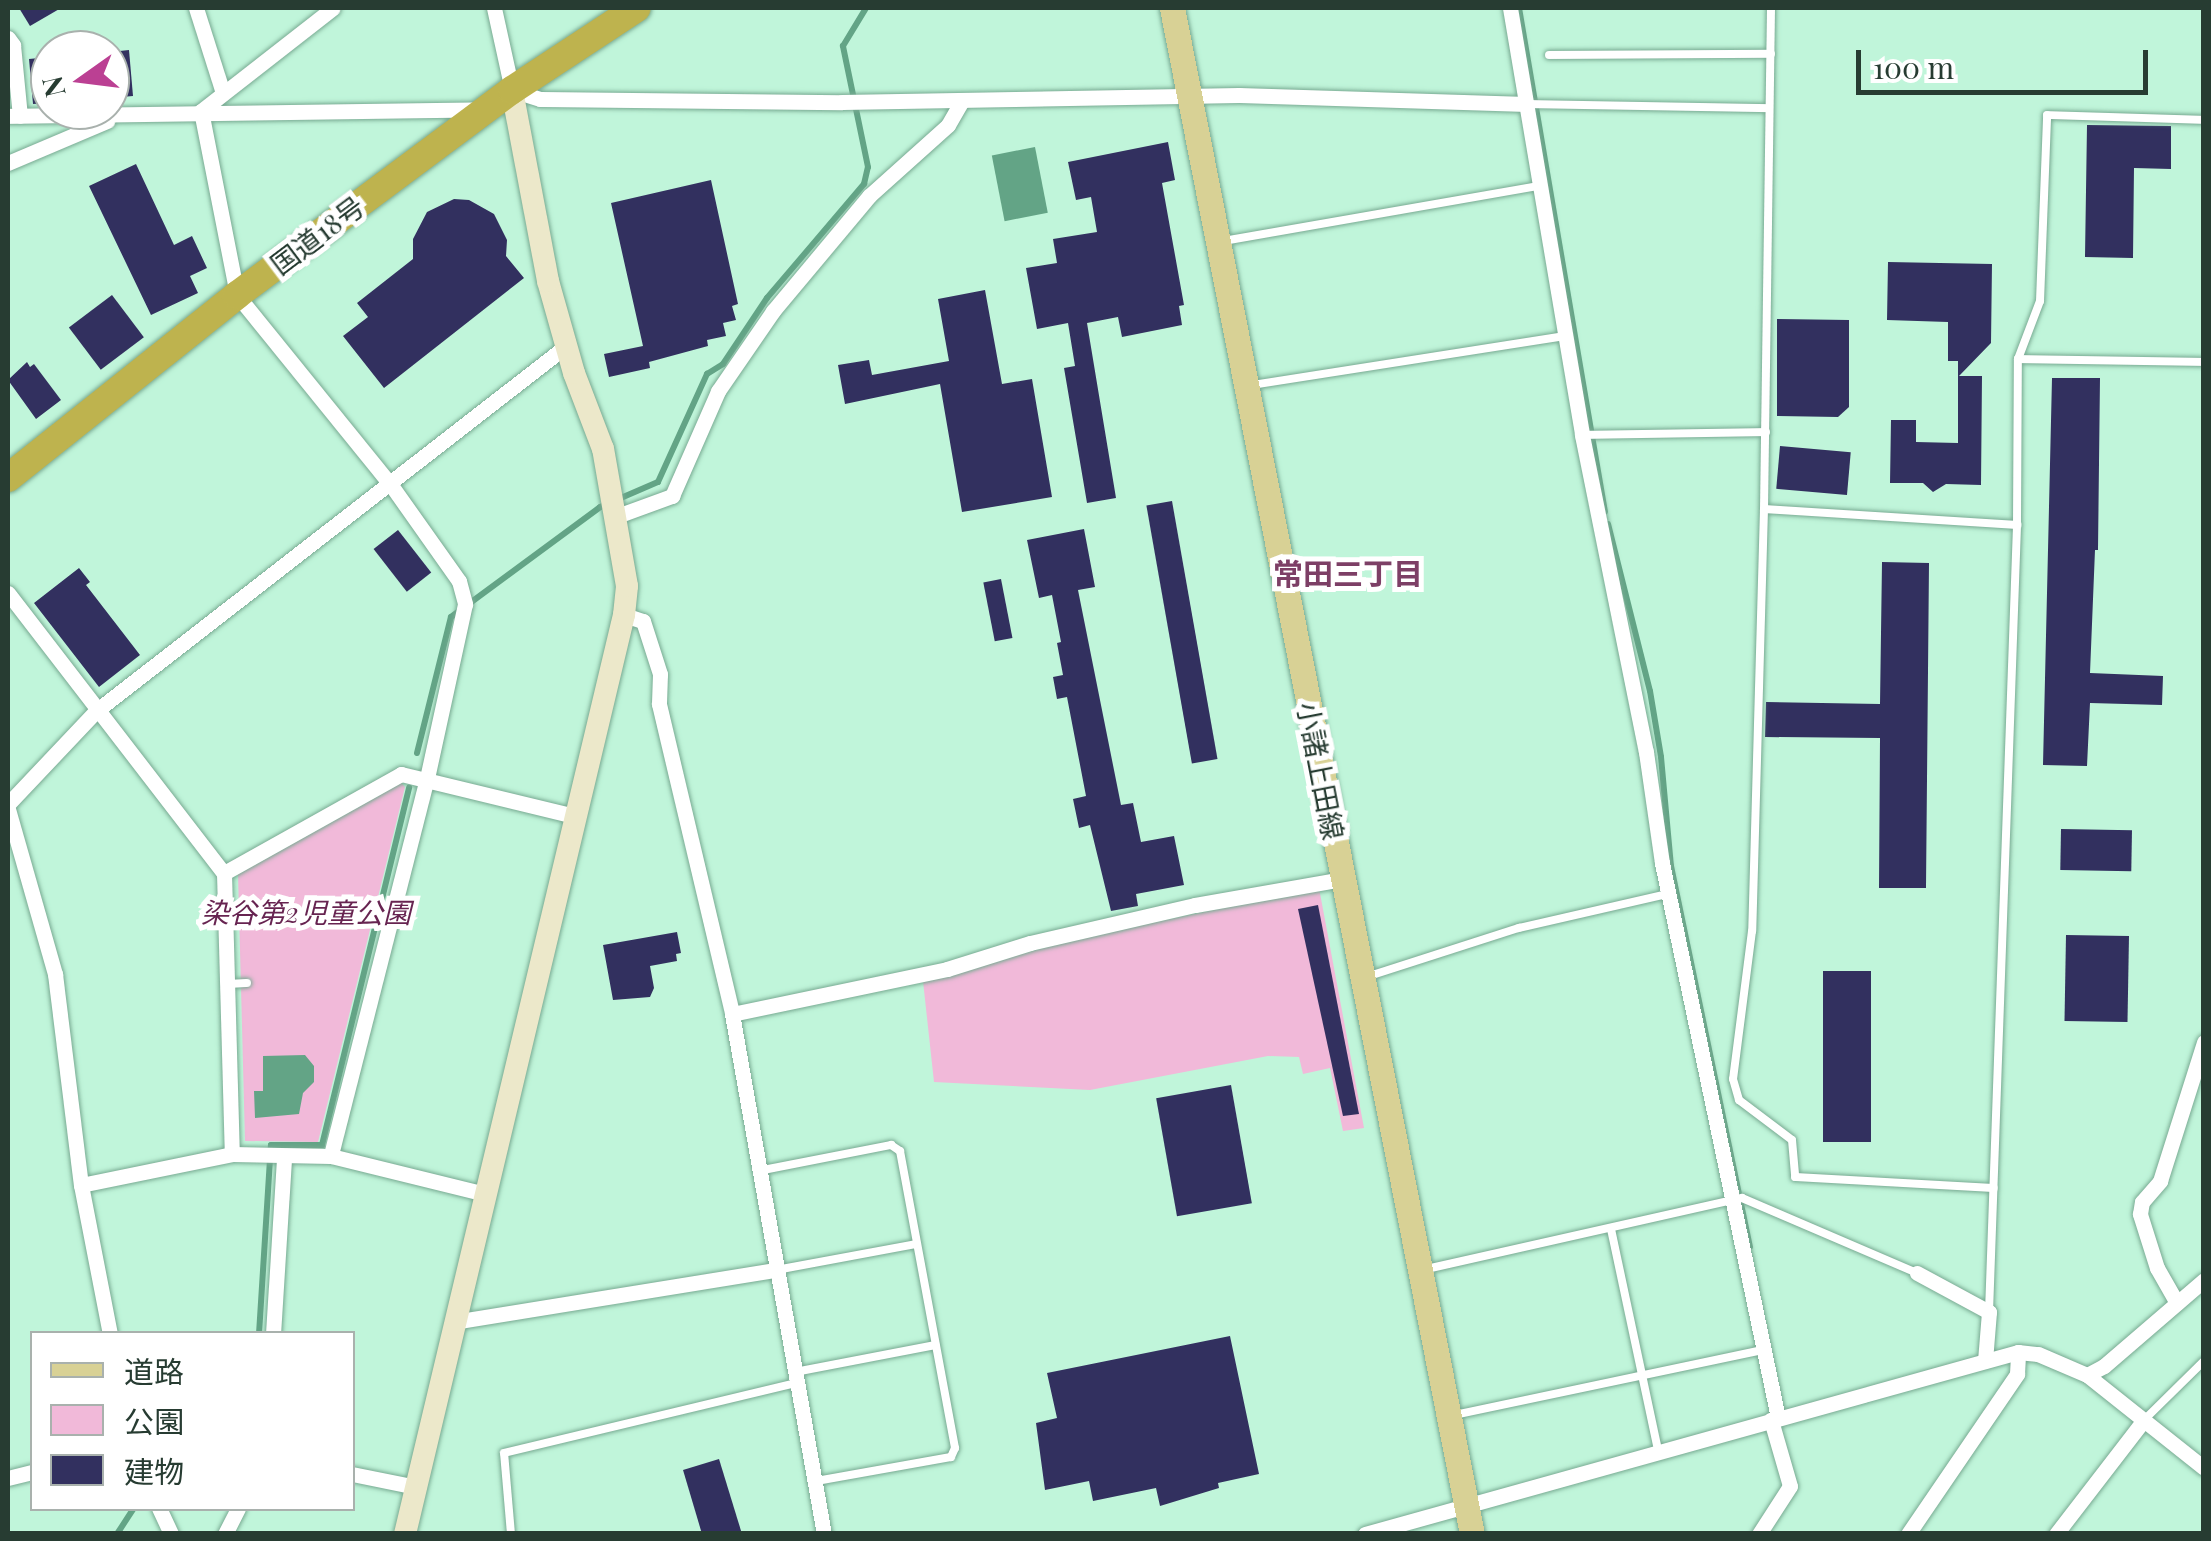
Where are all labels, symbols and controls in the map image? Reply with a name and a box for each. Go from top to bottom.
north arrow [30,30,130,130]
scale bar [1861,30,2154,92]
text: 100 m [1873,47,1954,87]
text: N [32,73,73,101]
street label: 国道18号 [263,189,371,281]
district label: 常田三丁目 [1273,555,1423,591]
street label: 小諸上田線 [1291,699,1351,843]
park label: 染谷第2児童公園 [201,895,411,929]
legend [30,1331,355,1511]
text: 道路 [124,1351,184,1391]
text: 公園 [124,1401,184,1441]
text: 建物 [124,1451,184,1491]

